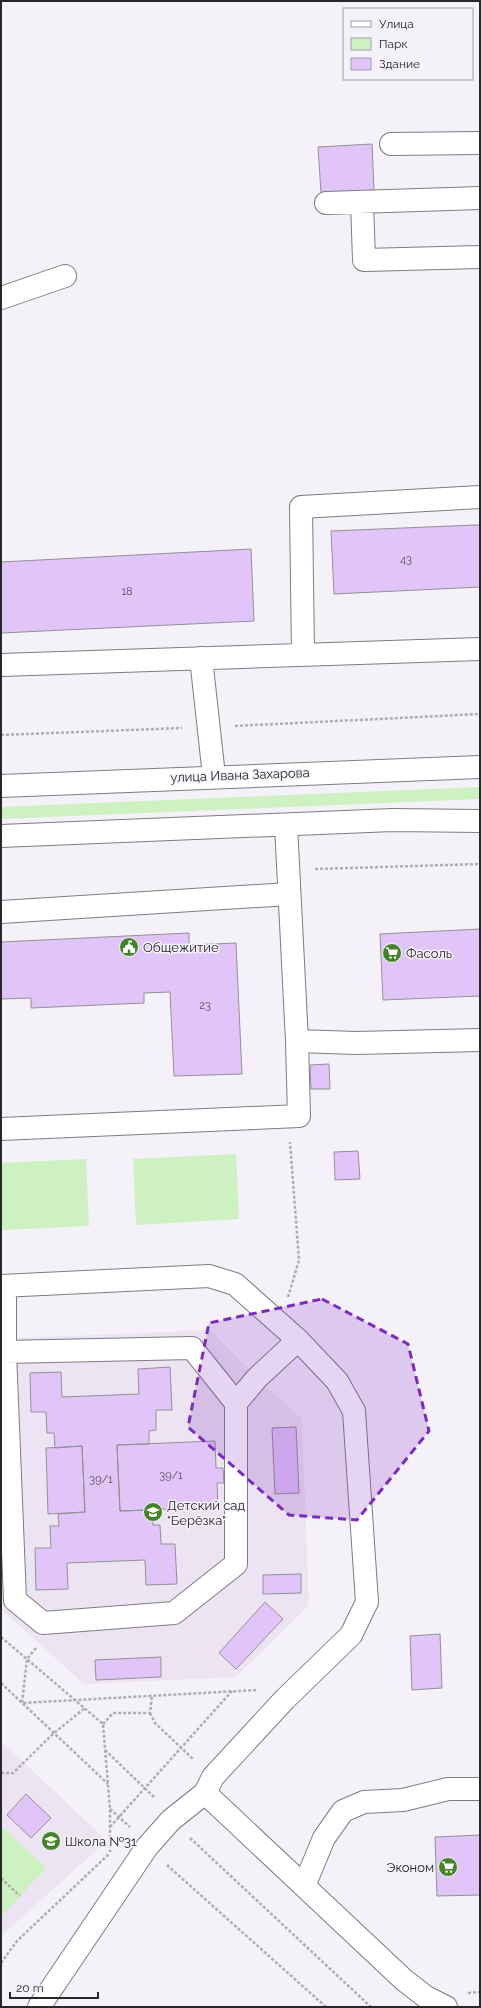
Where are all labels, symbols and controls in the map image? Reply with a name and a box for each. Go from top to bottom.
legend [343,8,473,80]
text: Улица [379,17,414,31]
text: Парк [379,37,408,51]
text: Здание [379,57,420,71]
house number: 43 [400,553,412,566]
house number: 18 [121,585,133,598]
street label: улица Ивана Захарова [170,765,310,785]
public building icon: Общежитие [118,936,140,958]
place label: Общежитие [143,940,219,955]
supermarket icon: Фасоль [381,942,403,964]
place label: Фасоль [406,946,452,961]
house number: 23 [199,999,211,1012]
house number: 39/1 [159,1469,183,1482]
house number: 39/1 [89,1473,113,1486]
place label: Детский сад "Берёзка" [167,1498,245,1528]
school or university icon: Детский сад "Берёзка" [142,1501,164,1523]
school or university icon: Школа №31 [40,1830,62,1852]
place label: Школа №31 [65,1834,137,1849]
supermarket icon: Эконом [437,1856,459,1878]
place label: Эконом [386,1860,434,1875]
scale bar [10,1974,98,2000]
text: 20 m [16,1981,44,1995]

